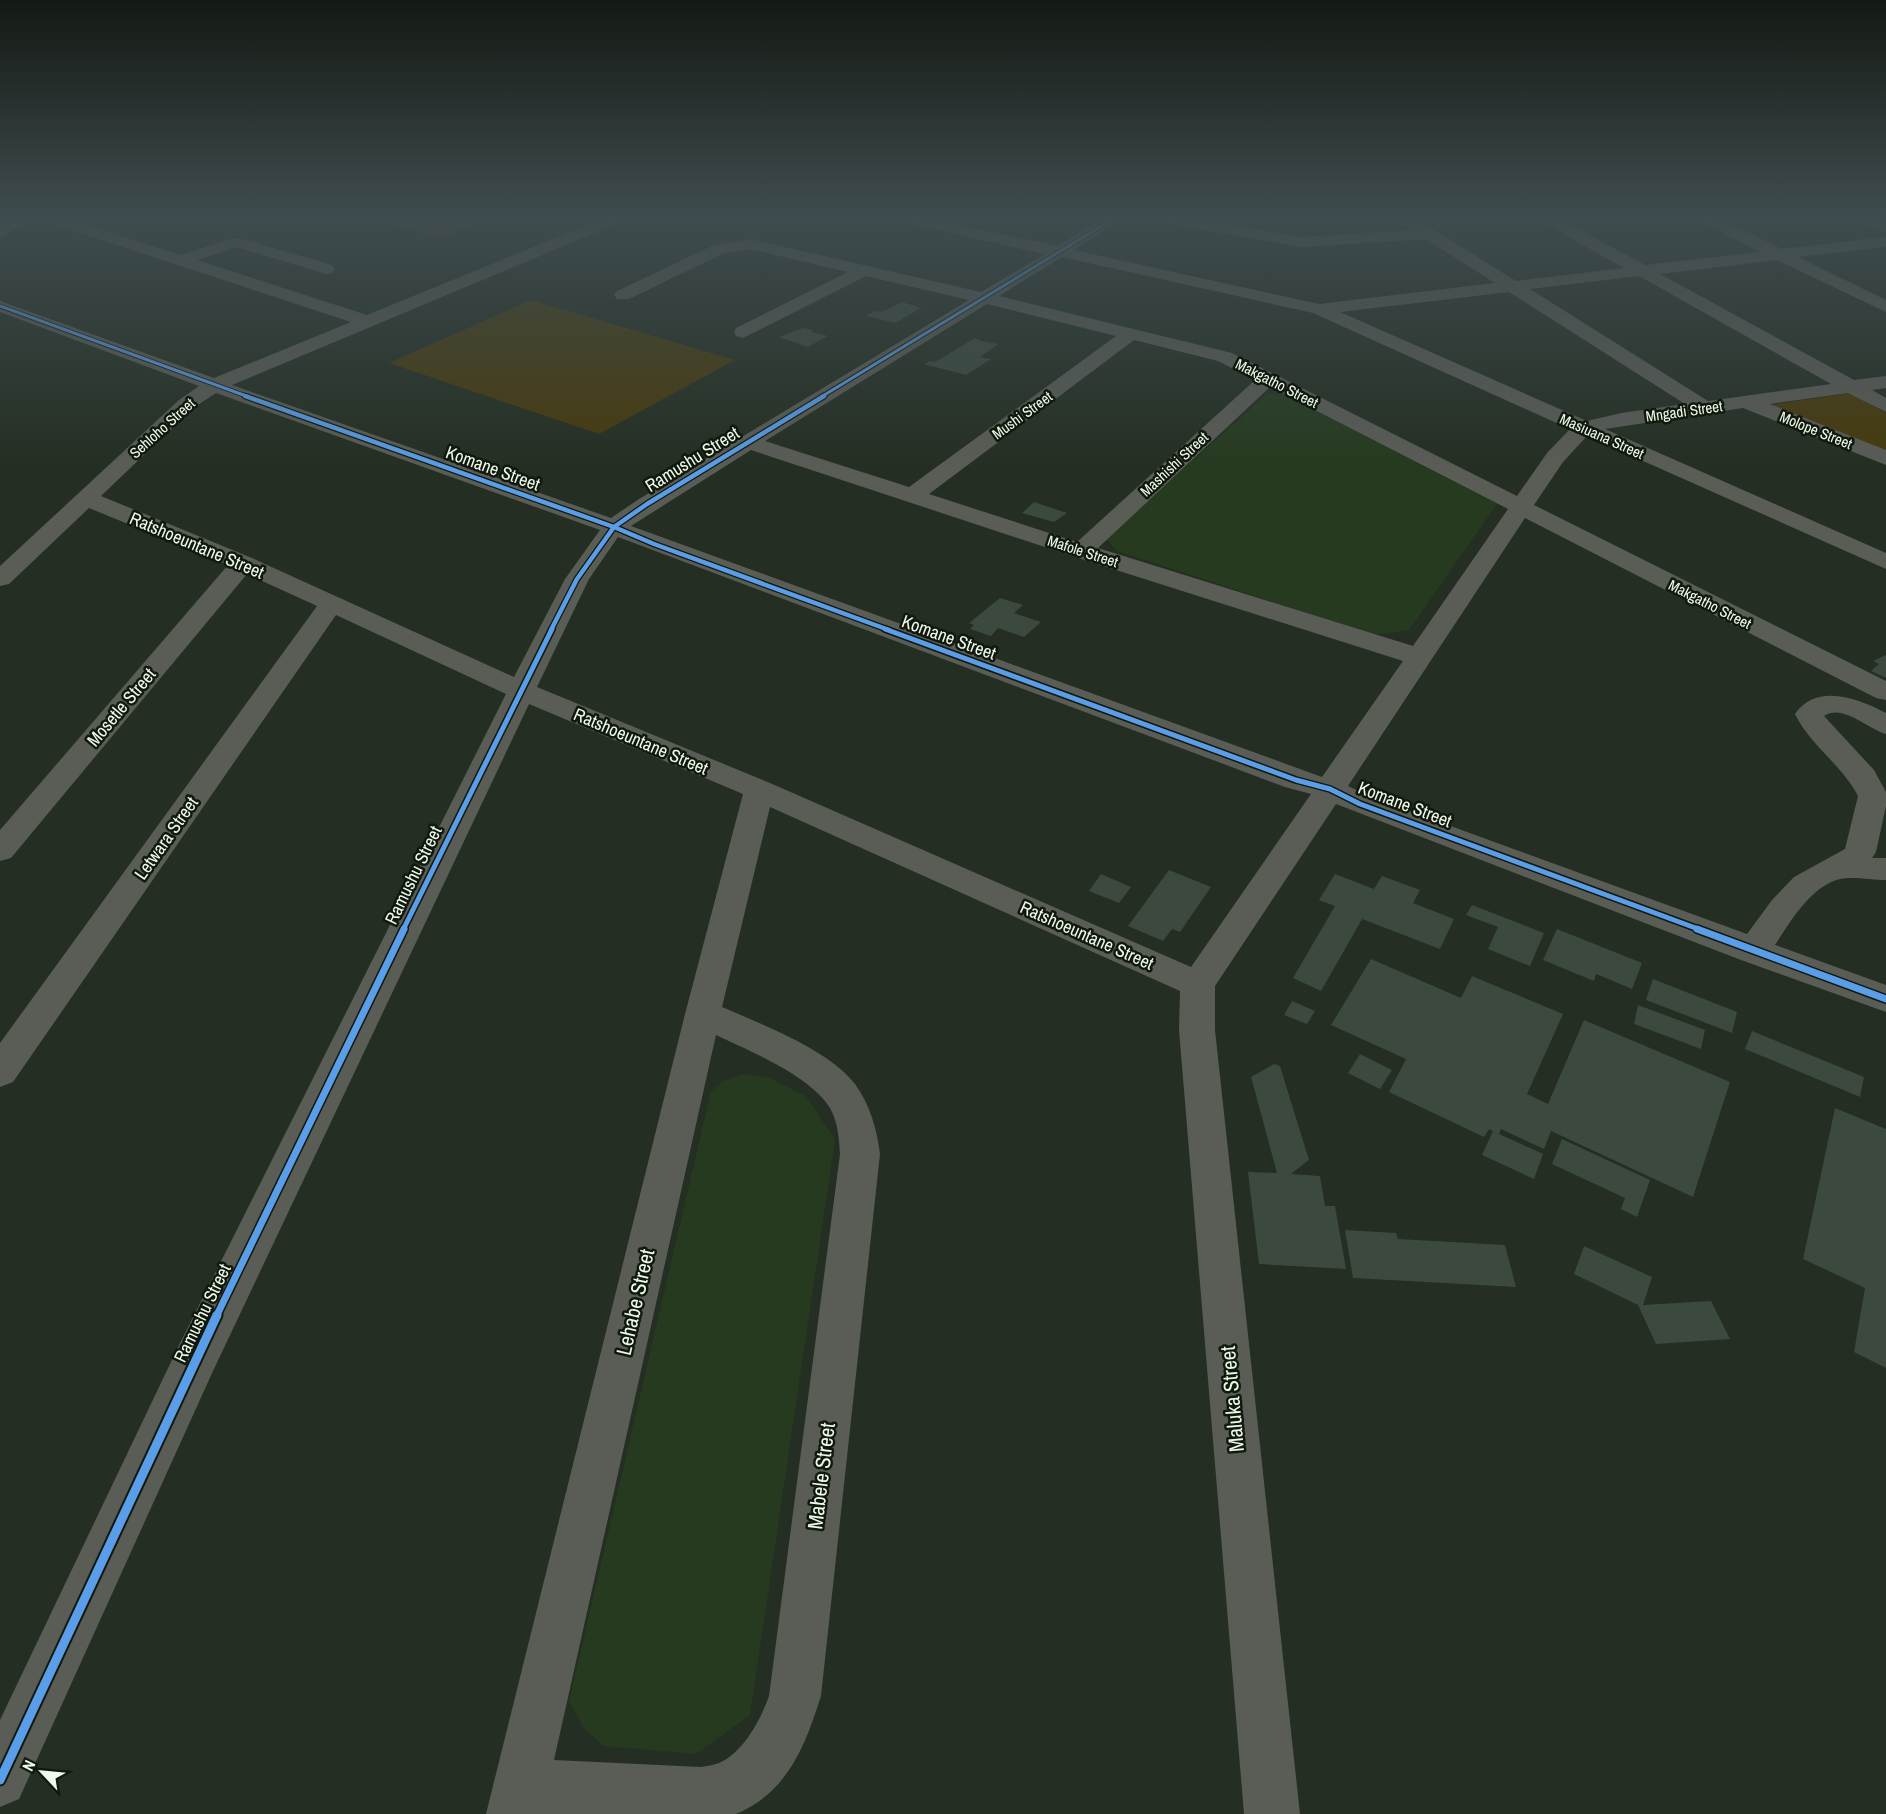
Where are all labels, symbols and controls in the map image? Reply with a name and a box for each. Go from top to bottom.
street label: Makgatho Street [1232,353,1322,413]
street label: Mushi Street [988,386,1057,444]
street label: Sehloho Street [125,393,200,463]
street label: Mngadi Street [1644,395,1724,427]
street label: Molope Street [1777,406,1856,454]
street label: Masiuana Street [1556,408,1648,464]
street label: Ramushu Street [640,420,744,498]
street label: Mashishi Street [1135,427,1213,501]
street label: Komane Street [442,439,544,497]
street label: Ratshoeuntane Street [126,505,268,585]
street label: Mafole Street [1045,530,1122,572]
street label: Makgatho Street [1665,574,1755,634]
street label: Komane Street [898,608,1000,666]
street label: Mosetle Street [81,663,161,751]
street label: Ratshoeuntane Street [570,701,712,781]
street label: Komane Street [1355,775,1455,833]
street label: Letwara Street [128,792,204,884]
street label: Ramushu Street [378,822,448,928]
street label: Ratshoeuntane Street [1016,894,1158,976]
street label: Lehabe Street [609,1246,661,1358]
street label: Ramushu Street [167,1260,237,1366]
street label: Maluka Street [1213,1345,1251,1453]
street label: Mabele Street [800,1421,842,1531]
north arrow [12,1742,72,1802]
text: N [17,1756,40,1775]

